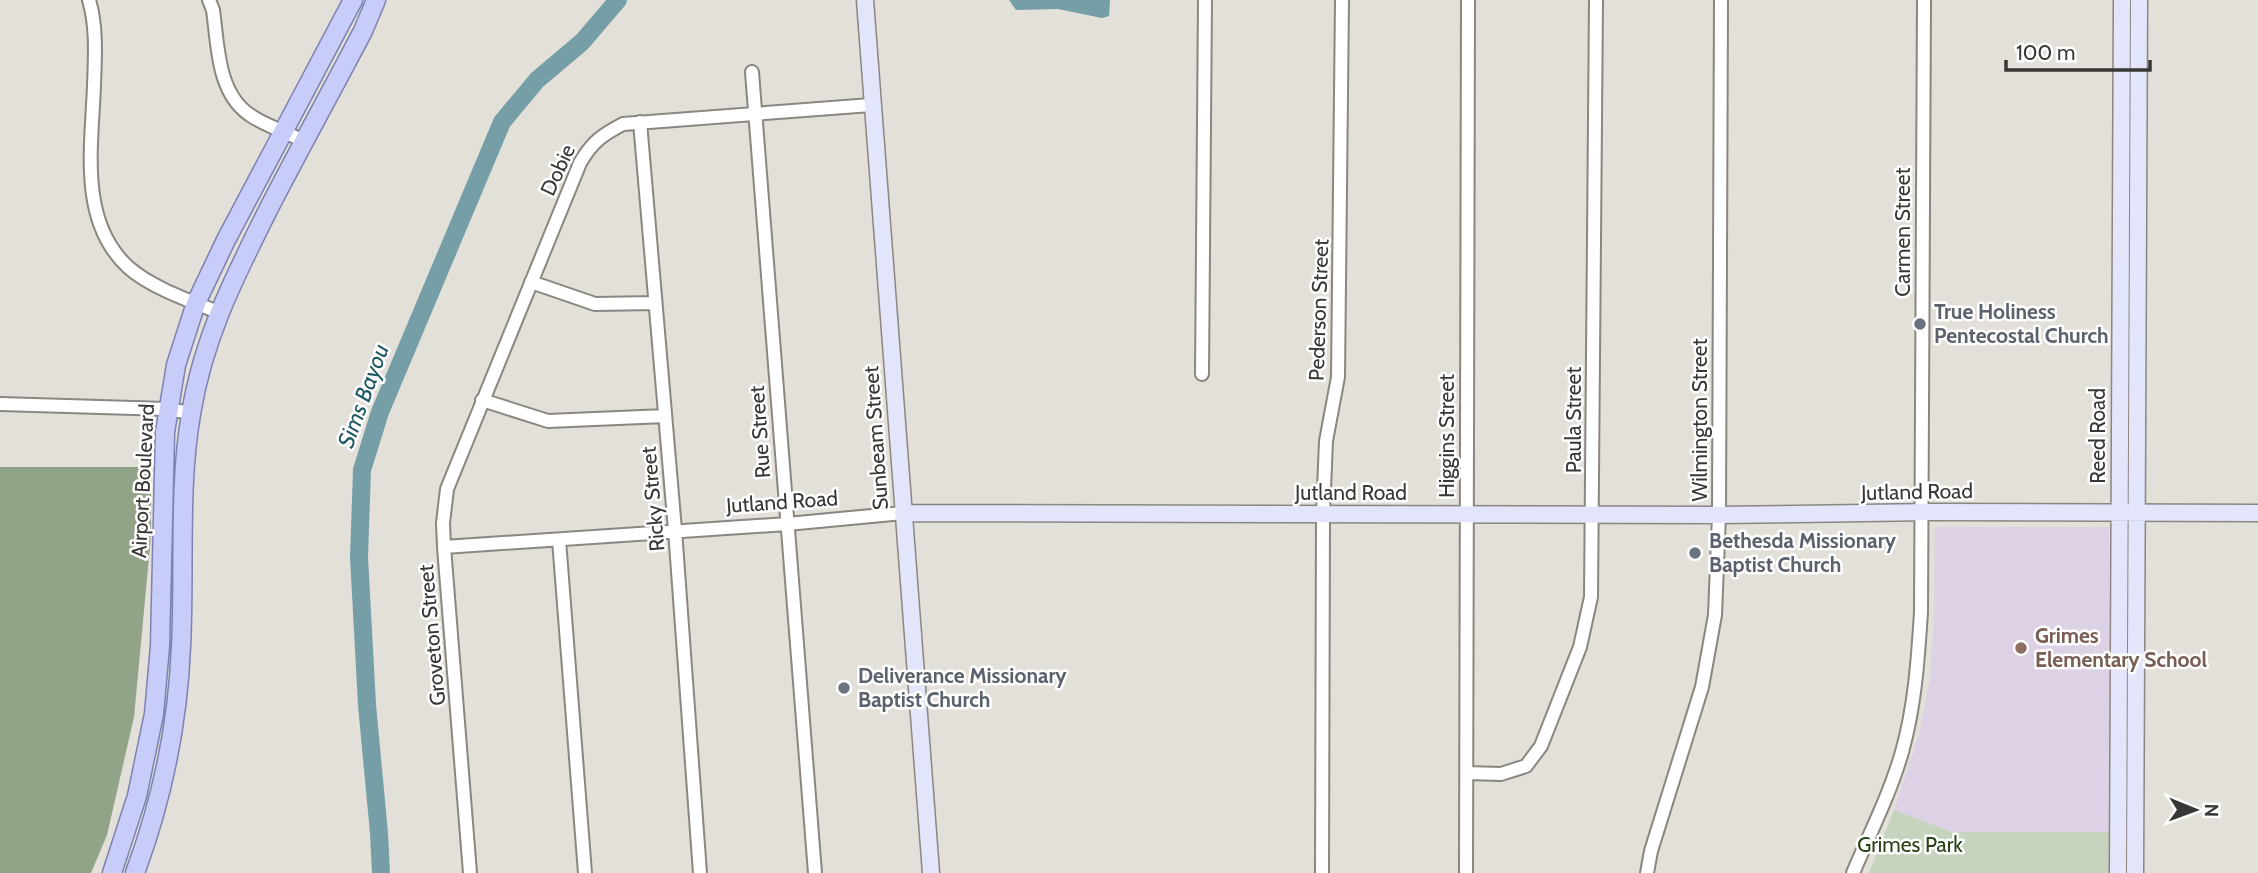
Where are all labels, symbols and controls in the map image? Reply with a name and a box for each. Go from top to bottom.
scale bar [2006,28,2150,72]
text: 100 m [2016,40,2075,65]
street label: Dobie [535,140,580,199]
street label: Carmen Street [1890,167,1915,297]
street label: Pederson Street [1304,238,1333,381]
place label: True Holiness Pentecostal Church [1934,299,2109,348]
marker: True Holiness Pentecostal Church [1912,316,1928,332]
street label: Wilmington Street [1687,338,1712,502]
water label: Sims Bayou [331,340,395,452]
street label: Sunbeam Street [858,365,893,511]
street label: Paula Street [1561,367,1586,473]
street label: Higgins Street [1434,374,1459,498]
street label: Rue Street [744,385,775,479]
street label: Reed Road [2085,388,2110,484]
street label: Airport Boulevard [126,403,159,559]
street label: Ricky Street [635,446,670,553]
street label: Jutland Road [1860,478,1973,505]
street label: Jutland Road [1294,480,1407,505]
street label: Jutland Road [724,485,839,518]
place label: Bethesda Missionary Baptist Church [1709,528,1897,577]
marker: Bethesda Missionary Baptist Church [1687,545,1703,561]
street label: Groveton Street [413,563,450,707]
place label: Grimes Elementary School [2035,623,2208,672]
marker: Grimes Elementary School [2013,640,2029,656]
place label: Deliverance Missionary Baptist Church [858,663,1067,712]
marker: Deliverance Missionary Baptist Church [836,680,852,696]
north arrow [2160,775,2230,845]
text: N [2200,803,2223,817]
park label: Grimes Park [1857,832,1963,857]

